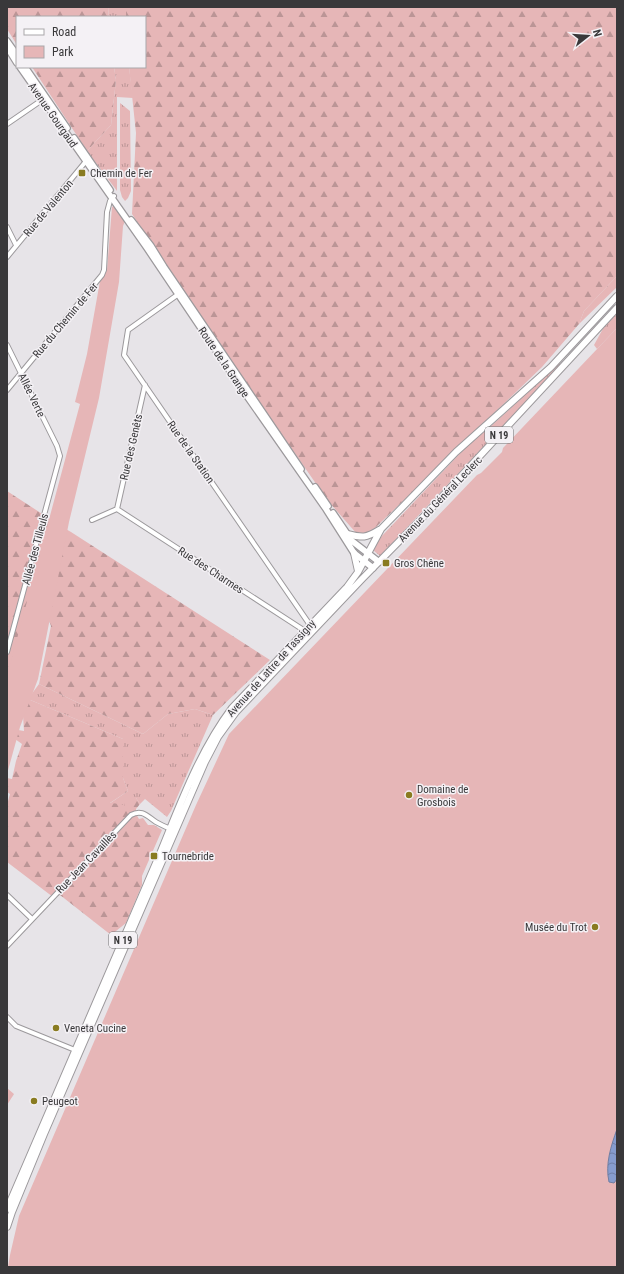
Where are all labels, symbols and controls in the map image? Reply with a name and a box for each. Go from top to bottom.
legend [16,16,146,68]
north arrow [568,16,608,56]
text: Road [52,25,76,39]
text: N [590,28,604,39]
text: Park [52,45,74,59]
street label: Avenue Gourgaud [25,80,80,150]
place label: Chemin de Fer [90,167,153,180]
marker: Chemin de Fer [77,168,87,178]
street label: Rue de Valenton [21,177,76,239]
street label: Rue du Chemin de Fer [30,280,101,361]
street label: Route de la Grange [195,325,252,400]
street label: Allée Verte [15,371,48,419]
street label: Rue des Genêts [118,413,145,481]
street label: Rue de la Station [164,419,217,486]
road number: N 19 [485,427,513,443]
street label: Avenue du Général Leclerc [396,454,485,545]
street label: Allée des Tilleuls [20,512,51,586]
street label: Rue des Charmes [175,544,246,596]
place label: Gros Chêne [394,557,444,570]
marker: Gros Chêne [381,558,391,568]
street label: Avenue de Lattre de Tassigny [224,617,319,720]
place label: Domaine de Grosbois [417,783,469,809]
marker: Domaine de Grosbois [404,790,414,800]
street label: Rue Jean Cavaillès [53,829,119,896]
place label: Tournebride [162,850,214,863]
marker: Tournebride [149,851,159,861]
place label: Musée du Trot [525,921,587,934]
marker: Musée du Trot [590,922,600,932]
road number: N 19 [109,932,137,948]
place label: Veneta Cucine [64,1022,126,1035]
marker: Veneta Cucine [51,1023,61,1033]
place label: Peugeot [42,1095,78,1108]
marker: Peugeot [29,1096,39,1106]

